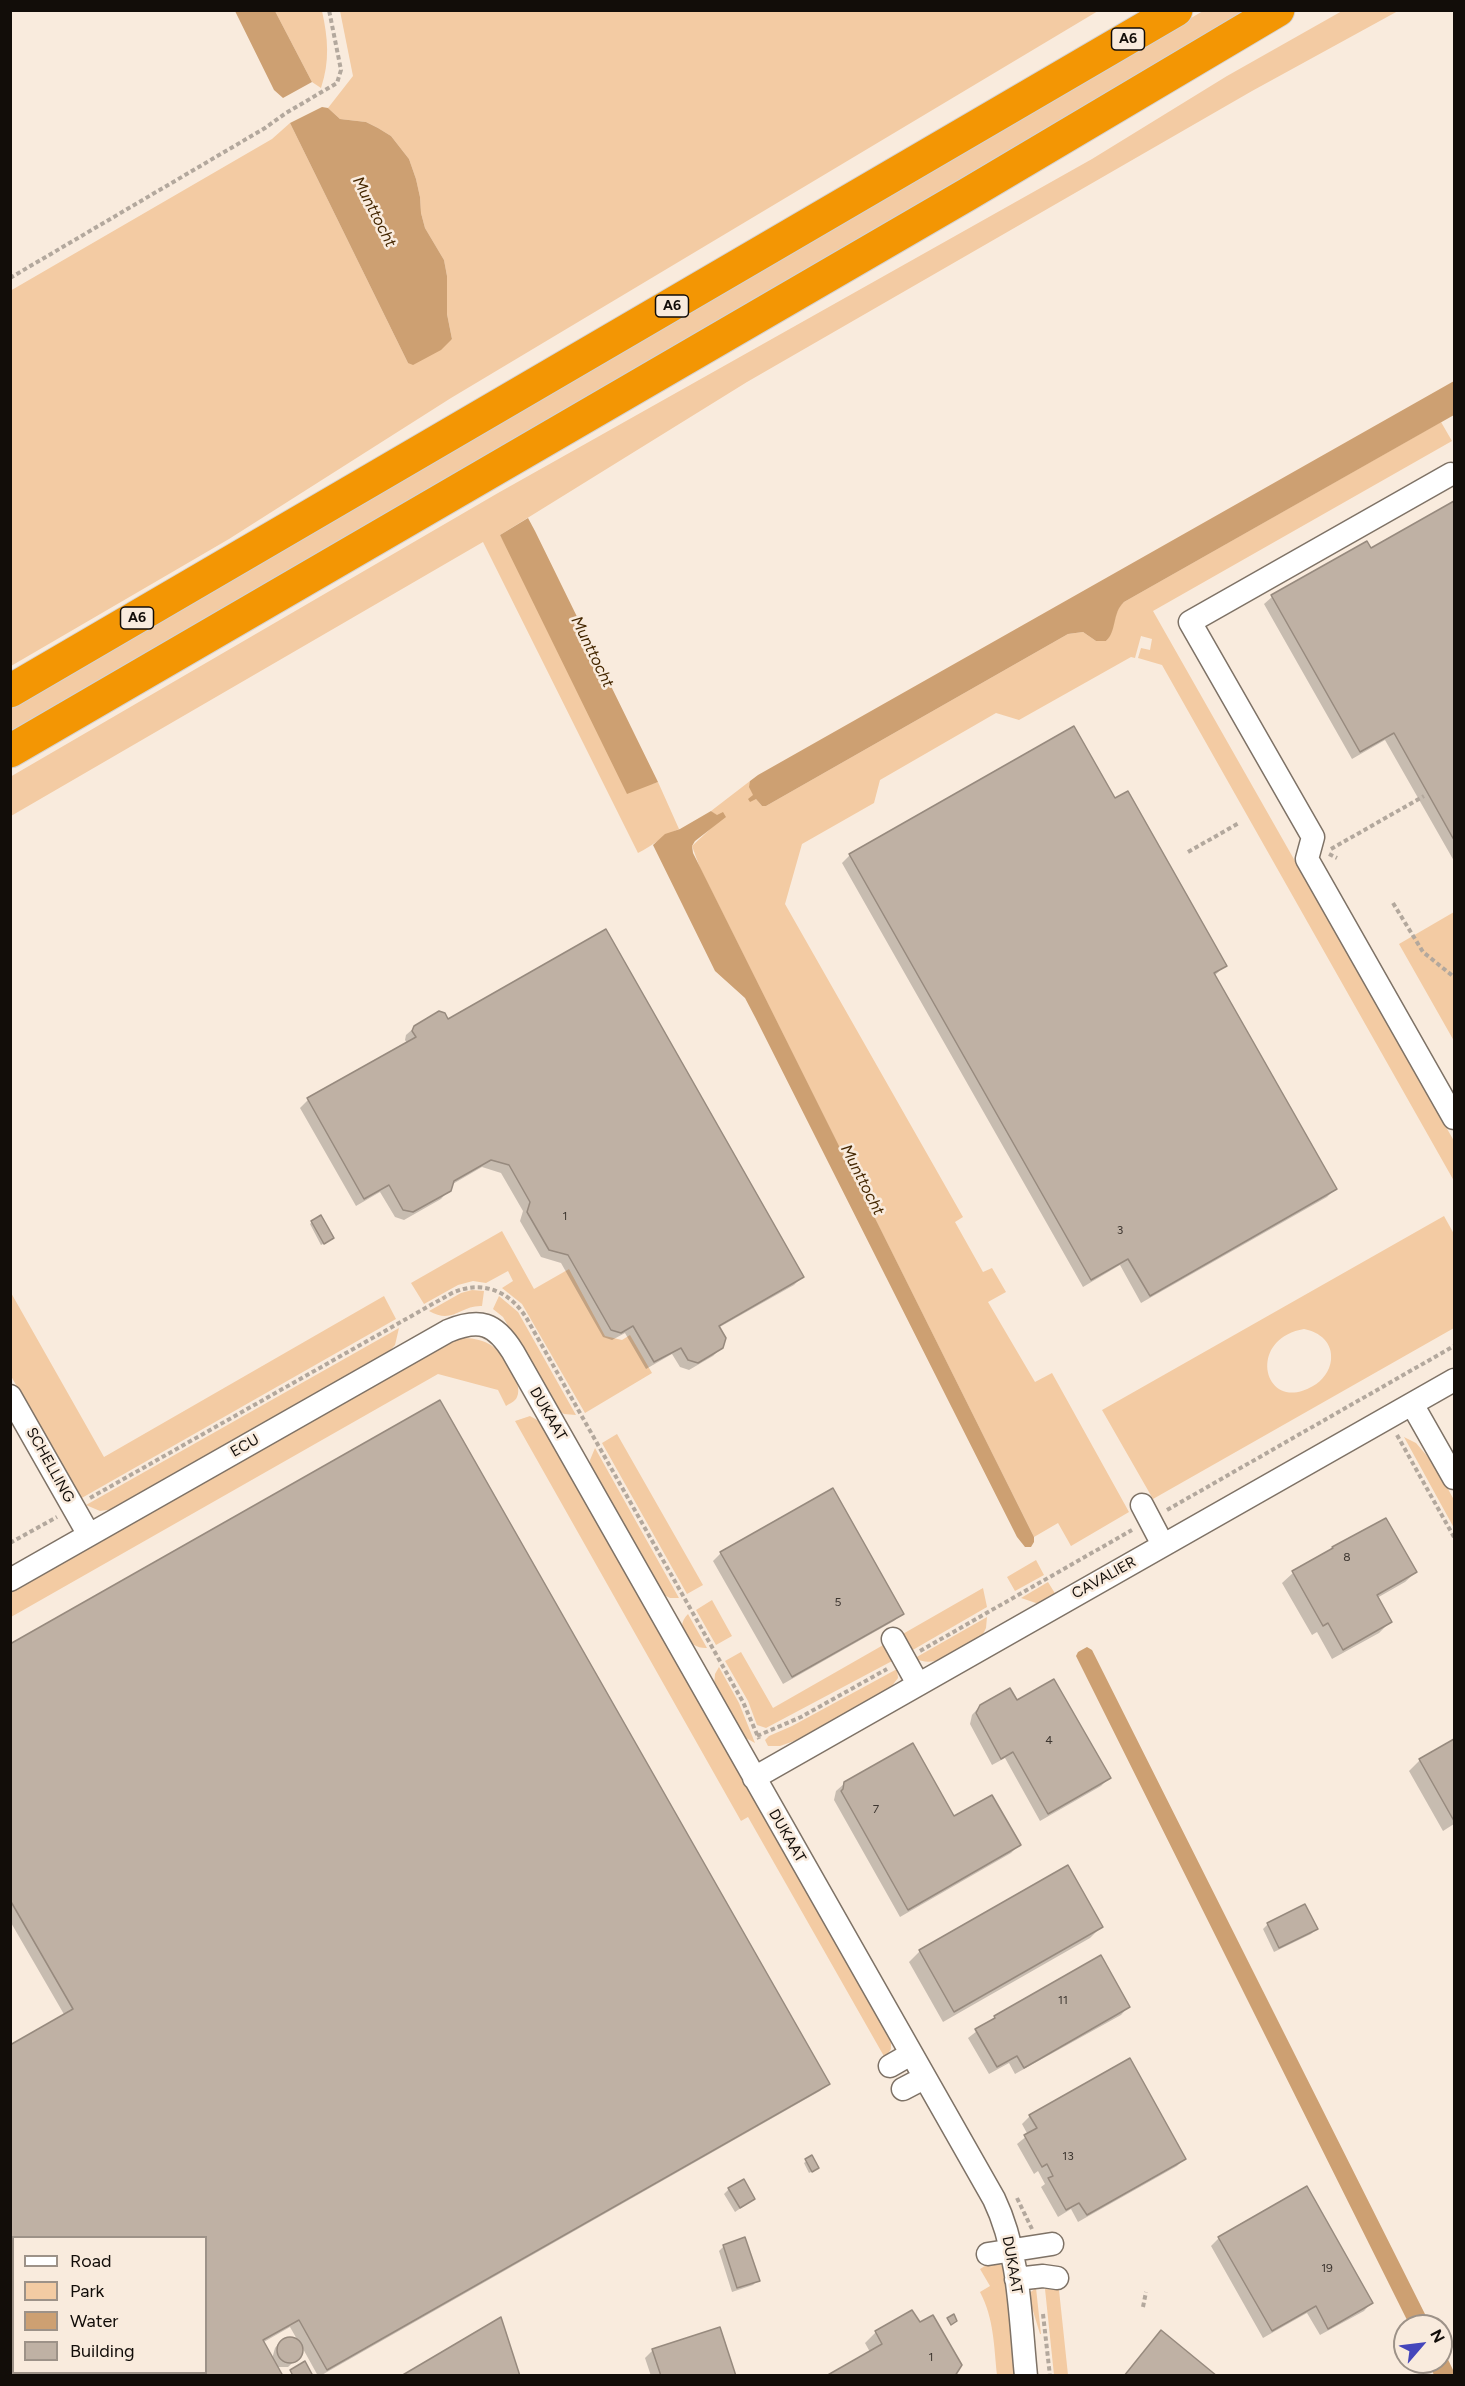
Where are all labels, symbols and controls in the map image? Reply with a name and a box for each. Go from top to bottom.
road number: A6 [1112,28,1144,50]
water label: Munttocht [348,173,400,251]
road number: A6 [656,295,688,317]
road number: A6 [120,607,154,629]
water label: Munttocht [567,613,617,691]
water label: Munttocht [836,1141,888,1219]
house number: 1 [563,1209,567,1223]
house number: 3 [1117,1223,1123,1237]
street label: DUKAAT [526,1384,570,1444]
street label: SCHELLING [22,1424,78,1506]
street label: ECU [227,1431,263,1461]
house number: 8 [1343,1550,1351,1564]
street label: CAVALIER [1069,1553,1139,1603]
house number: 5 [835,1595,841,1609]
house number: 4 [1045,1733,1053,1747]
house number: 7 [873,1802,879,1816]
street label: DUKAAT [765,1806,809,1866]
house number: 11 [1058,1993,1068,2007]
house number: 13 [1062,2149,1074,2163]
street label: DUKAAT [998,2235,1026,2295]
legend [12,2236,207,2374]
text: Road [70,2250,111,2272]
house number: 19 [1321,2261,1333,2275]
text: Park [70,2280,104,2302]
text: Water [70,2310,118,2332]
north arrow [1393,2314,1453,2374]
text: N [1426,2326,1449,2346]
text: Building [70,2340,135,2362]
house number: 1 [929,2350,933,2364]

